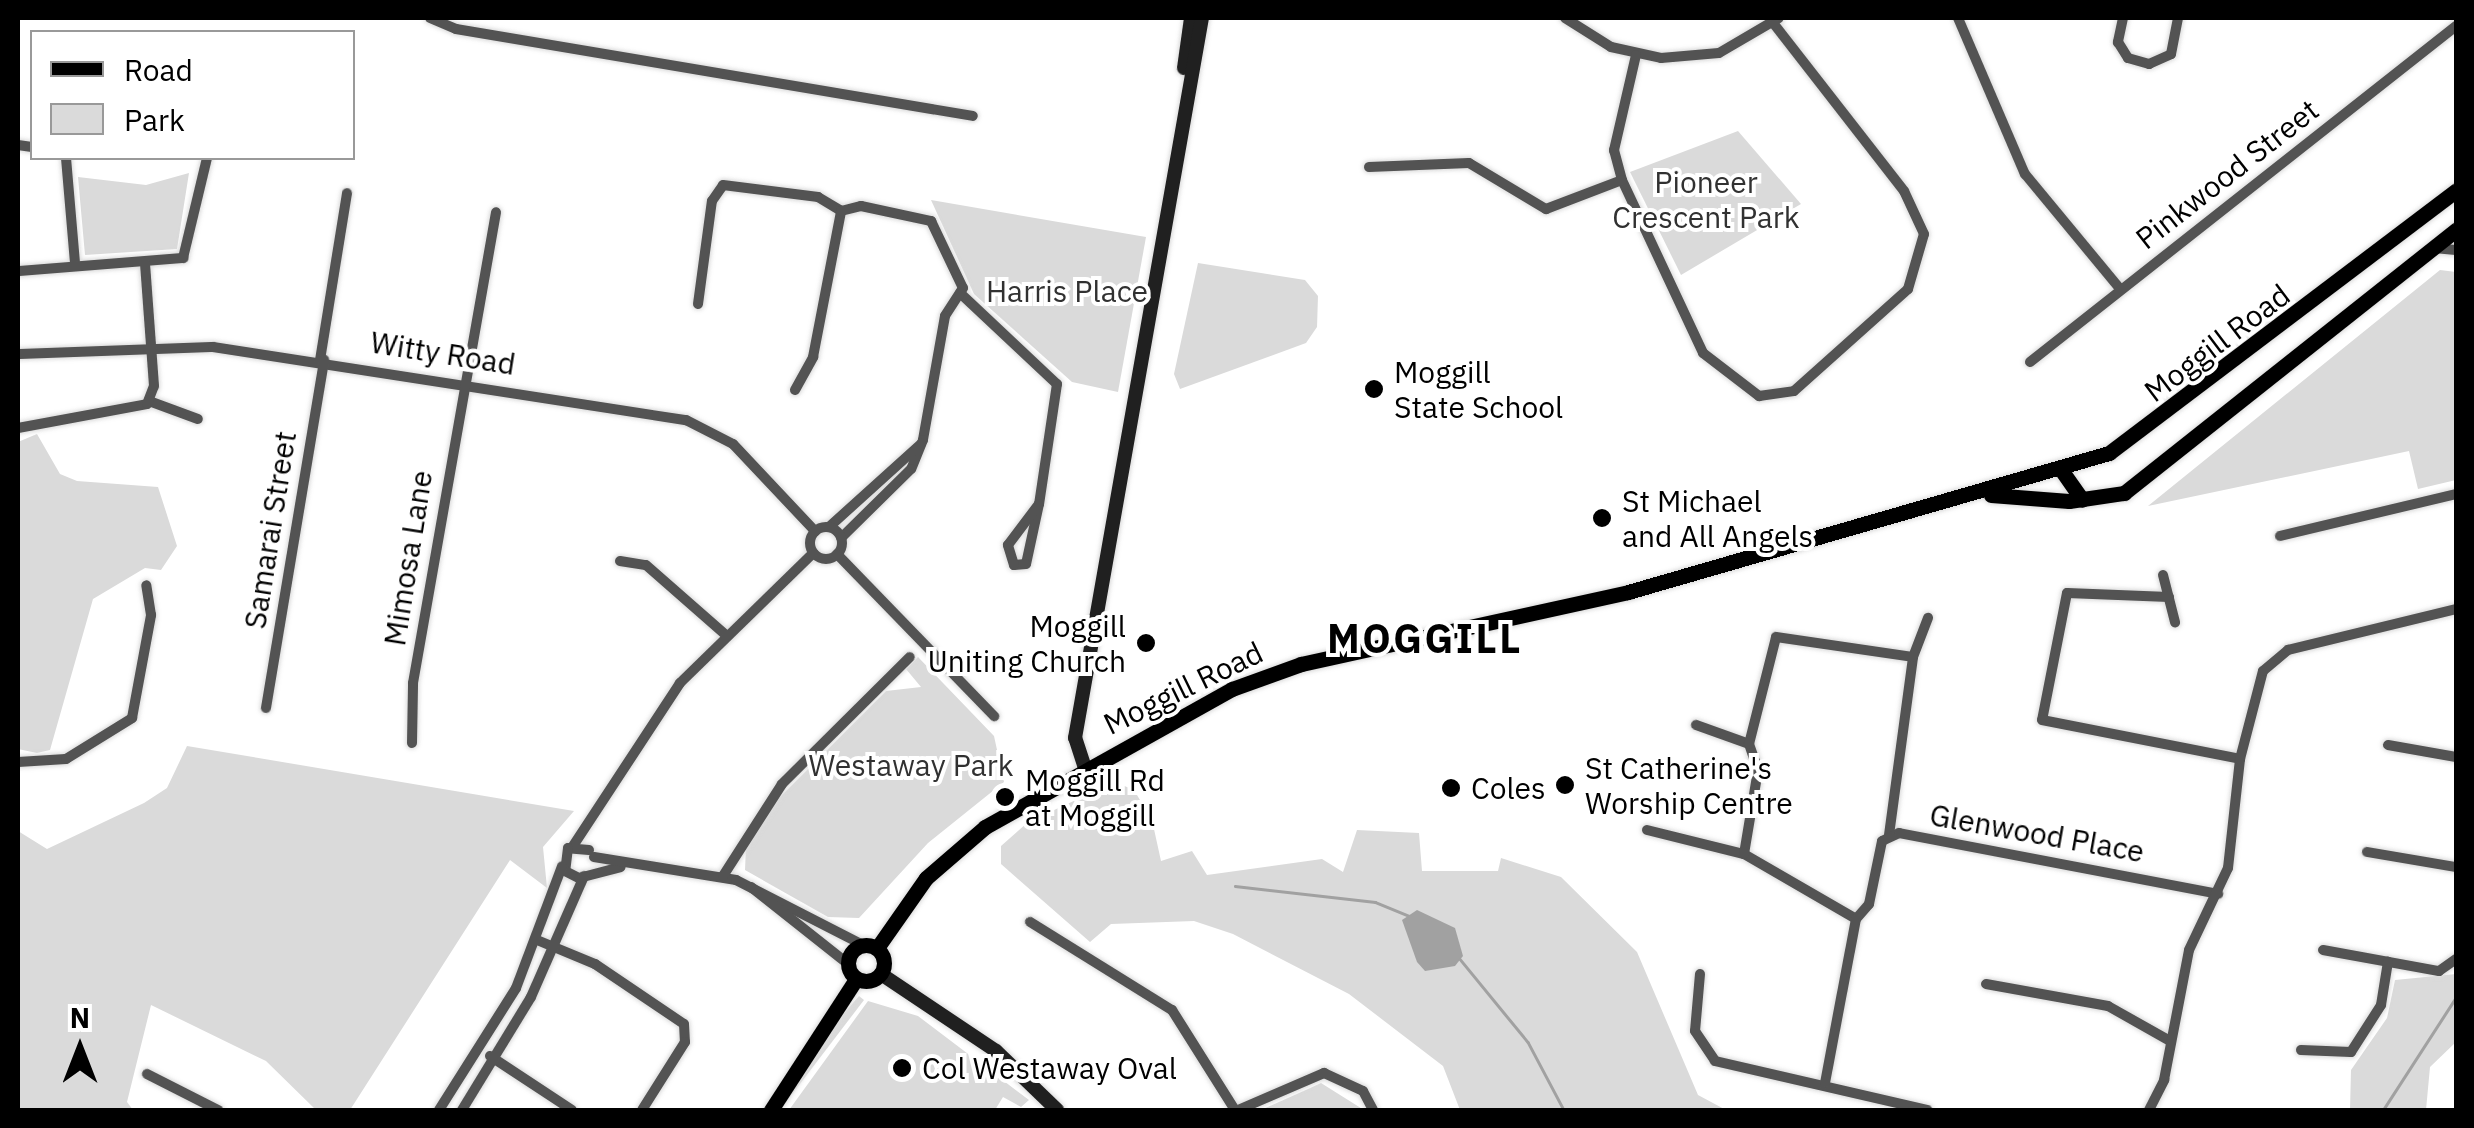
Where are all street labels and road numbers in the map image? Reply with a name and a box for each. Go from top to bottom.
street label: Pinkwood Street [2129,92,2325,256]
street label: Moggill Road [2137,277,2297,409]
street label: Witty Road [368,324,518,382]
street label: Samarai Street [237,429,303,631]
street label: Mimosa Lane [376,468,440,648]
street label: Moggill Road [1098,634,1268,742]
street label: Glenwood Place [1927,796,2147,870]

